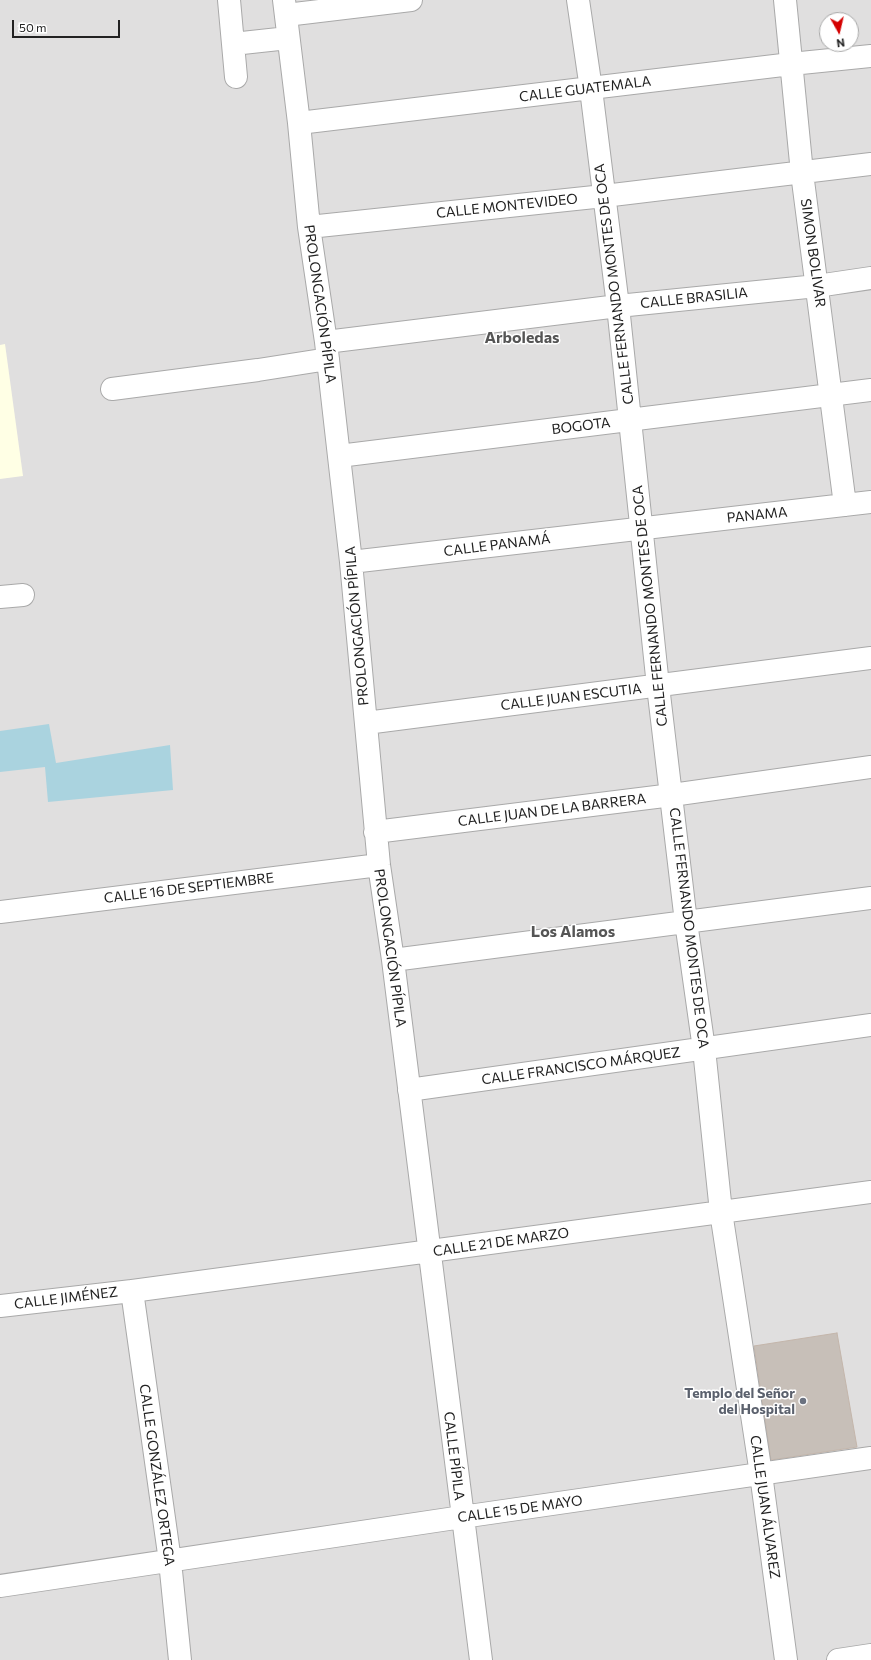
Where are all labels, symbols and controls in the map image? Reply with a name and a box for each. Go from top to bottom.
scale bar [14,12,122,38]
north arrow [819,12,859,52]
text: 50 m [19,20,47,34]
text: N [836,36,846,50]
street label: CALLE GUATEMALA [518,73,652,105]
street label: CALLE FERNANDO MONTES DE OCA [591,163,637,405]
street label: CALLE MONTEVIDEO [435,190,579,222]
street label: SIMON BOLIVAR [797,197,829,309]
street label: PROLONGACIÓN PÍPILA [301,224,339,384]
street label: CALLE BRASILIA [639,284,749,312]
district label: Arboledas [484,328,560,348]
street label: BOGOTA [551,414,611,438]
street label: CALLE FERNANDO MONTES DE OCA [629,485,671,727]
street label: PANAMA [726,503,788,527]
street label: CALLE PANAMÁ [443,530,551,560]
street label: PROLONGACIÓN PÍPILA [342,546,372,706]
street label: CALLE JUAN ESCUTIA [500,680,642,714]
street label: CALLE JUAN DE LA BARRERA [457,790,647,830]
street label: CALLE FERNANDO MONTES DE OCA [666,807,712,1049]
street label: PROLONGACIÓN PÍPILA [371,868,409,1028]
street label: CALLE 16 DE SEPTIEMBRE [103,869,275,907]
district label: Los Alamos [531,922,615,942]
street label: CALLE FRANCISCO MÁRQUEZ [480,1044,682,1088]
street label: CALLE 21 DE MARZO [432,1224,570,1260]
street label: CALLE JIMÉNEZ [13,1283,119,1313]
street label: CALLE GONZÁLEZ ORTEGA [136,1383,178,1567]
place label: Templo del Señor del Hospital [684,1385,795,1418]
marker: Templo del Señor del Hospital [798,1396,808,1406]
street label: CALLE PÍPILA [440,1411,468,1501]
street label: CALLE JUAN ÁLVAREZ [747,1434,783,1580]
street label: CALLE 15 DE MAYO [456,1492,584,1526]

